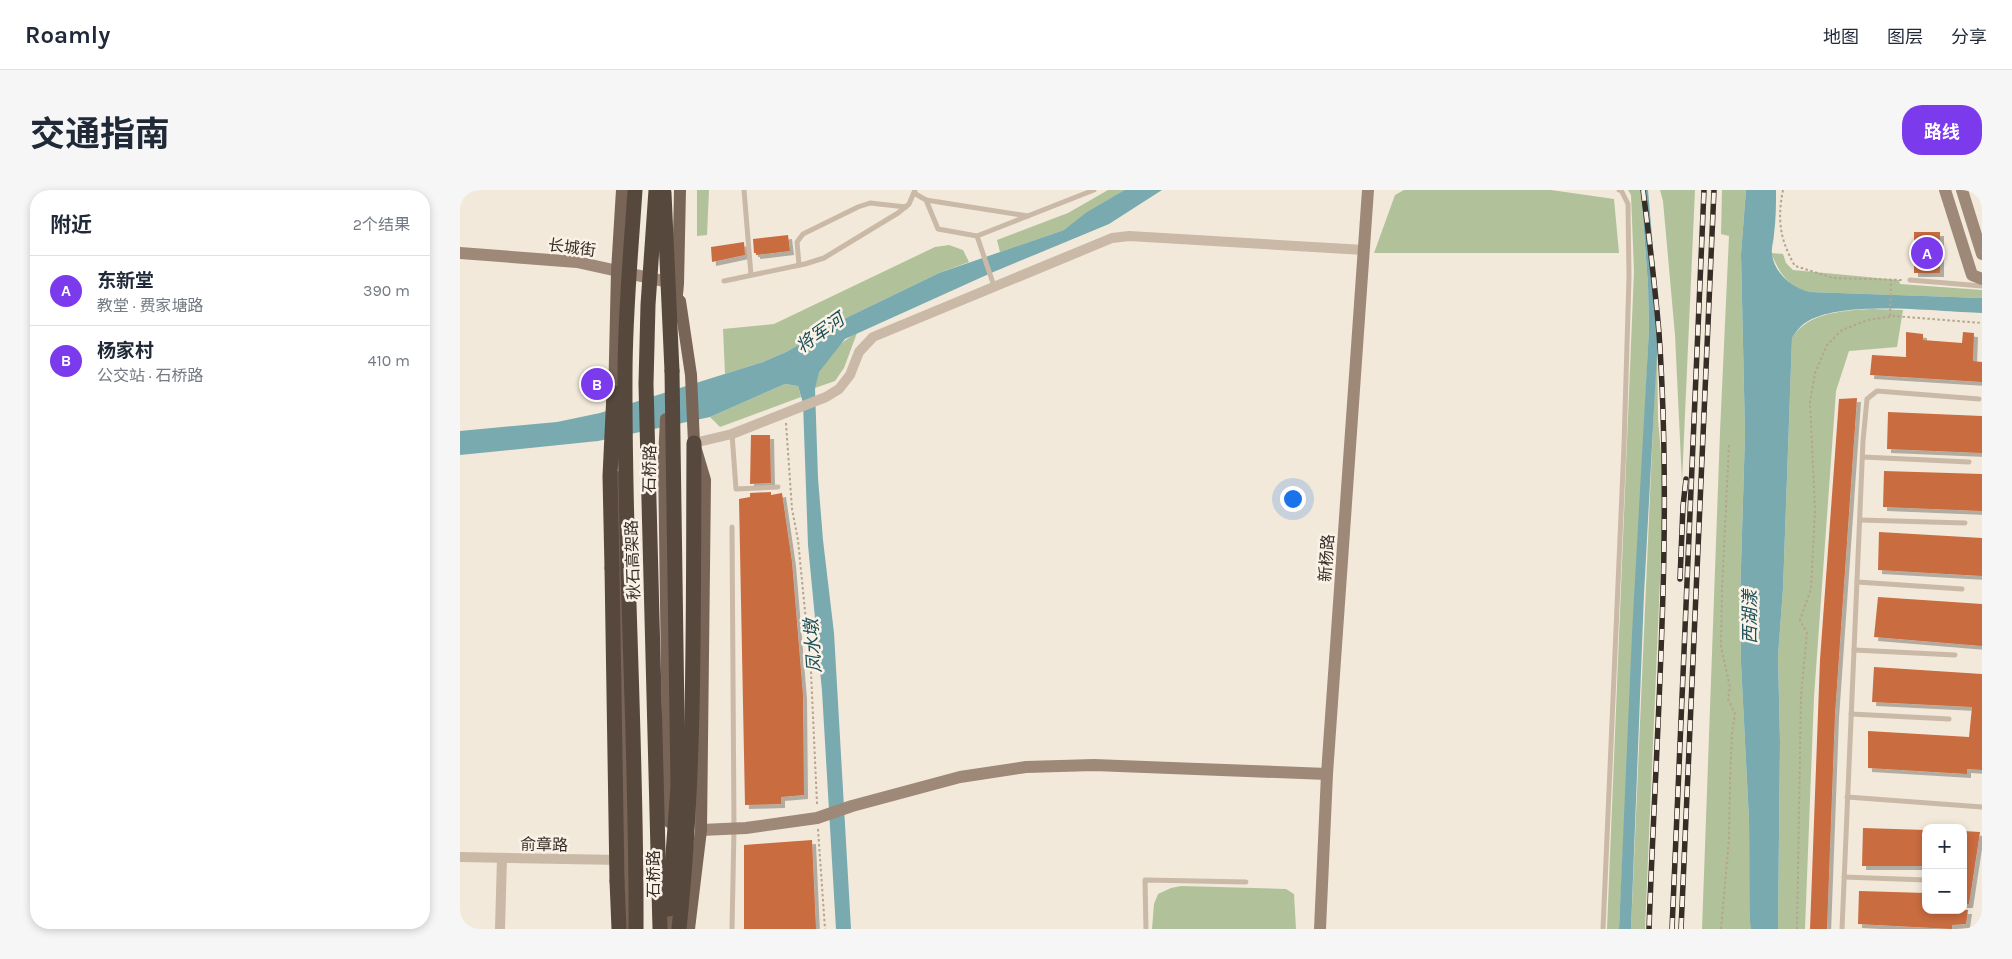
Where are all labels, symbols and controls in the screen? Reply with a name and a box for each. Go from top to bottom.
text: Roamly [25,21,110,49]
text: 地图 [1823,26,1859,48]
text: 图层 [1887,26,1923,48]
text: 分享 [1951,26,1987,48]
button: 路线 [1902,105,1982,155]
text: 交通指南 [30,114,170,155]
text: 附近 [50,213,92,237]
text: 2个结果 [353,215,410,234]
pin: A [1911,234,1943,272]
street label: 长城街 [547,235,597,260]
text: 东新堂 [97,270,154,292]
text: A [61,281,71,300]
text: 390 m [363,281,410,300]
text: 教堂 · 费家塘路 [97,296,203,315]
water label: 将军河 [792,307,851,357]
text: 杨家村 [97,340,154,362]
text: B [61,351,71,370]
text: 410 m [368,351,410,370]
pin: B [581,365,613,403]
text: 公交站 · 石桥路 [97,366,203,385]
street label: 石桥路 [640,445,659,493]
your location [1280,486,1306,512]
street label: 秋石高架路 [622,520,643,600]
street label: 新杨路 [1315,533,1338,583]
water label: 西湖漾 [1739,588,1761,644]
water label: 凤水墩 [800,615,826,674]
map controls [1922,824,1967,914]
button: + [1922,824,1967,869]
street label: 俞章路 [520,835,568,854]
street label: 石桥路 [644,850,663,898]
button: − [1922,869,1967,914]

